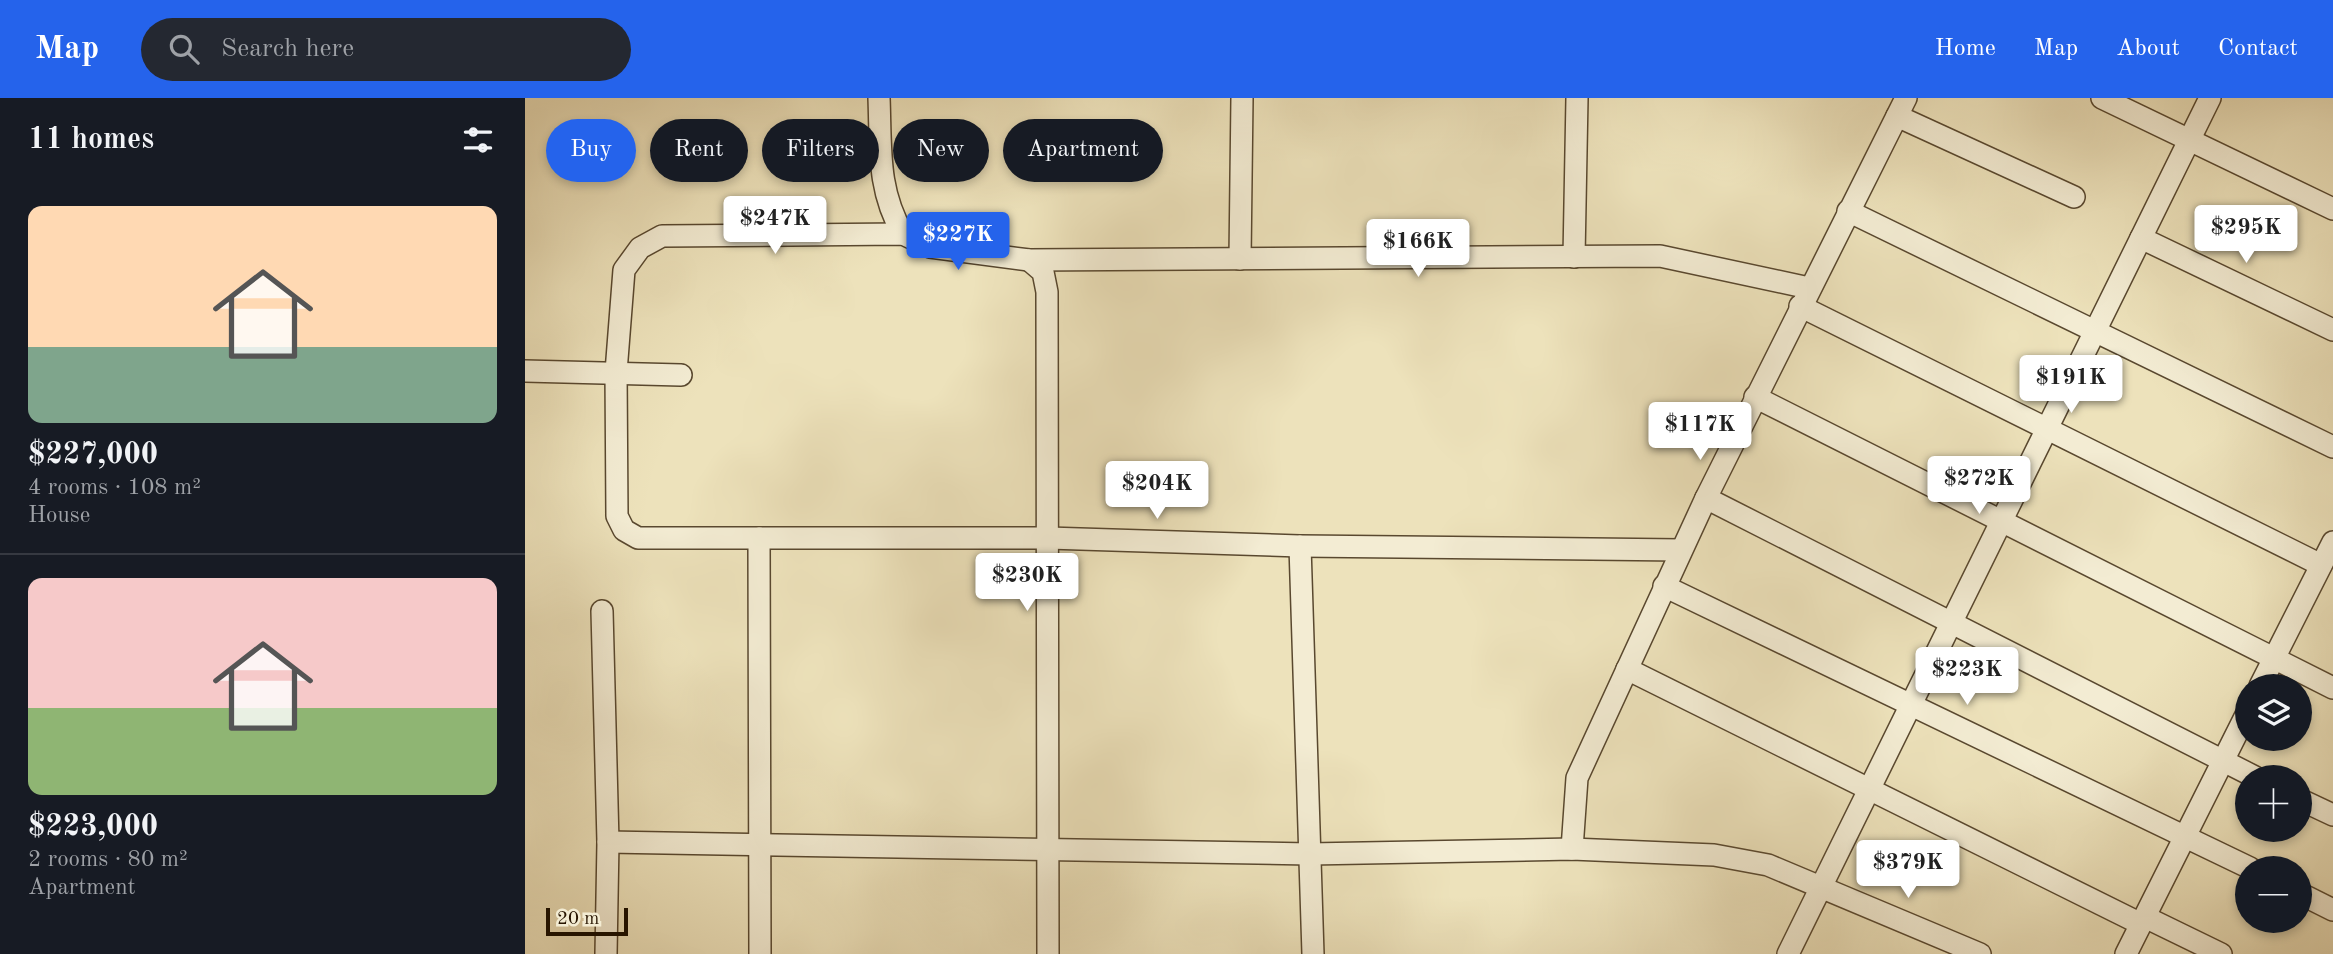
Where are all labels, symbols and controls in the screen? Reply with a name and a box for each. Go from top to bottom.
search box [141,18,631,81]
icon: search [165,30,203,68]
text: Map [35,33,99,66]
text: Search here [221,36,354,62]
text: Home [1935,37,1996,61]
text: Map [2034,37,2078,61]
text: About [2116,37,2180,61]
text: Contact [2218,37,2298,61]
chip: Buy [546,119,636,182]
chip: Rent [650,119,748,182]
chip: Filters [762,119,879,182]
chip: New [893,119,989,182]
chip: Apartment [1003,119,1163,182]
icon: filters [459,121,497,159]
text: 11 homes [28,125,154,155]
pin: $247K [726,197,824,256]
pin: $295K [2197,206,2295,265]
text: $247K [739,207,811,230]
pin: $227K [909,212,1007,272]
text: $295K [2210,216,2282,239]
pin: $166K [1369,220,1467,279]
text: $227K [922,223,994,246]
text: $166K [1382,230,1454,253]
icon: home [200,251,326,377]
pin: $191K [2022,356,2120,415]
text: $191K [2035,366,2107,389]
pin: $117K [1651,402,1749,462]
text: $117K [1664,413,1736,436]
text: $227,000 [28,440,158,470]
pin: $272K [1930,456,2028,516]
pin: $204K [1108,462,1206,521]
text: $272K [1943,467,2015,490]
text: $204K [1121,472,1193,495]
text: 4 rooms · 108 m² [28,476,201,499]
text: House [28,504,90,527]
pin: $230K [978,554,1076,613]
text: $230K [991,564,1063,587]
icon: home [200,623,326,749]
pin: $223K [1918,648,2016,707]
text: $223K [1931,658,2003,681]
map controls [2235,674,2312,933]
button: layers [2235,674,2312,751]
button: + [2235,765,2312,842]
text: $223,000 [28,812,158,842]
pin: $379K [1859,840,1957,900]
text: 2 rooms · 80 m² [28,848,188,871]
text: $379K [1872,851,1944,874]
button: − [2235,856,2312,933]
text: Apartment [28,876,136,899]
scale bar [546,905,628,937]
text: 20 m [557,910,599,929]

